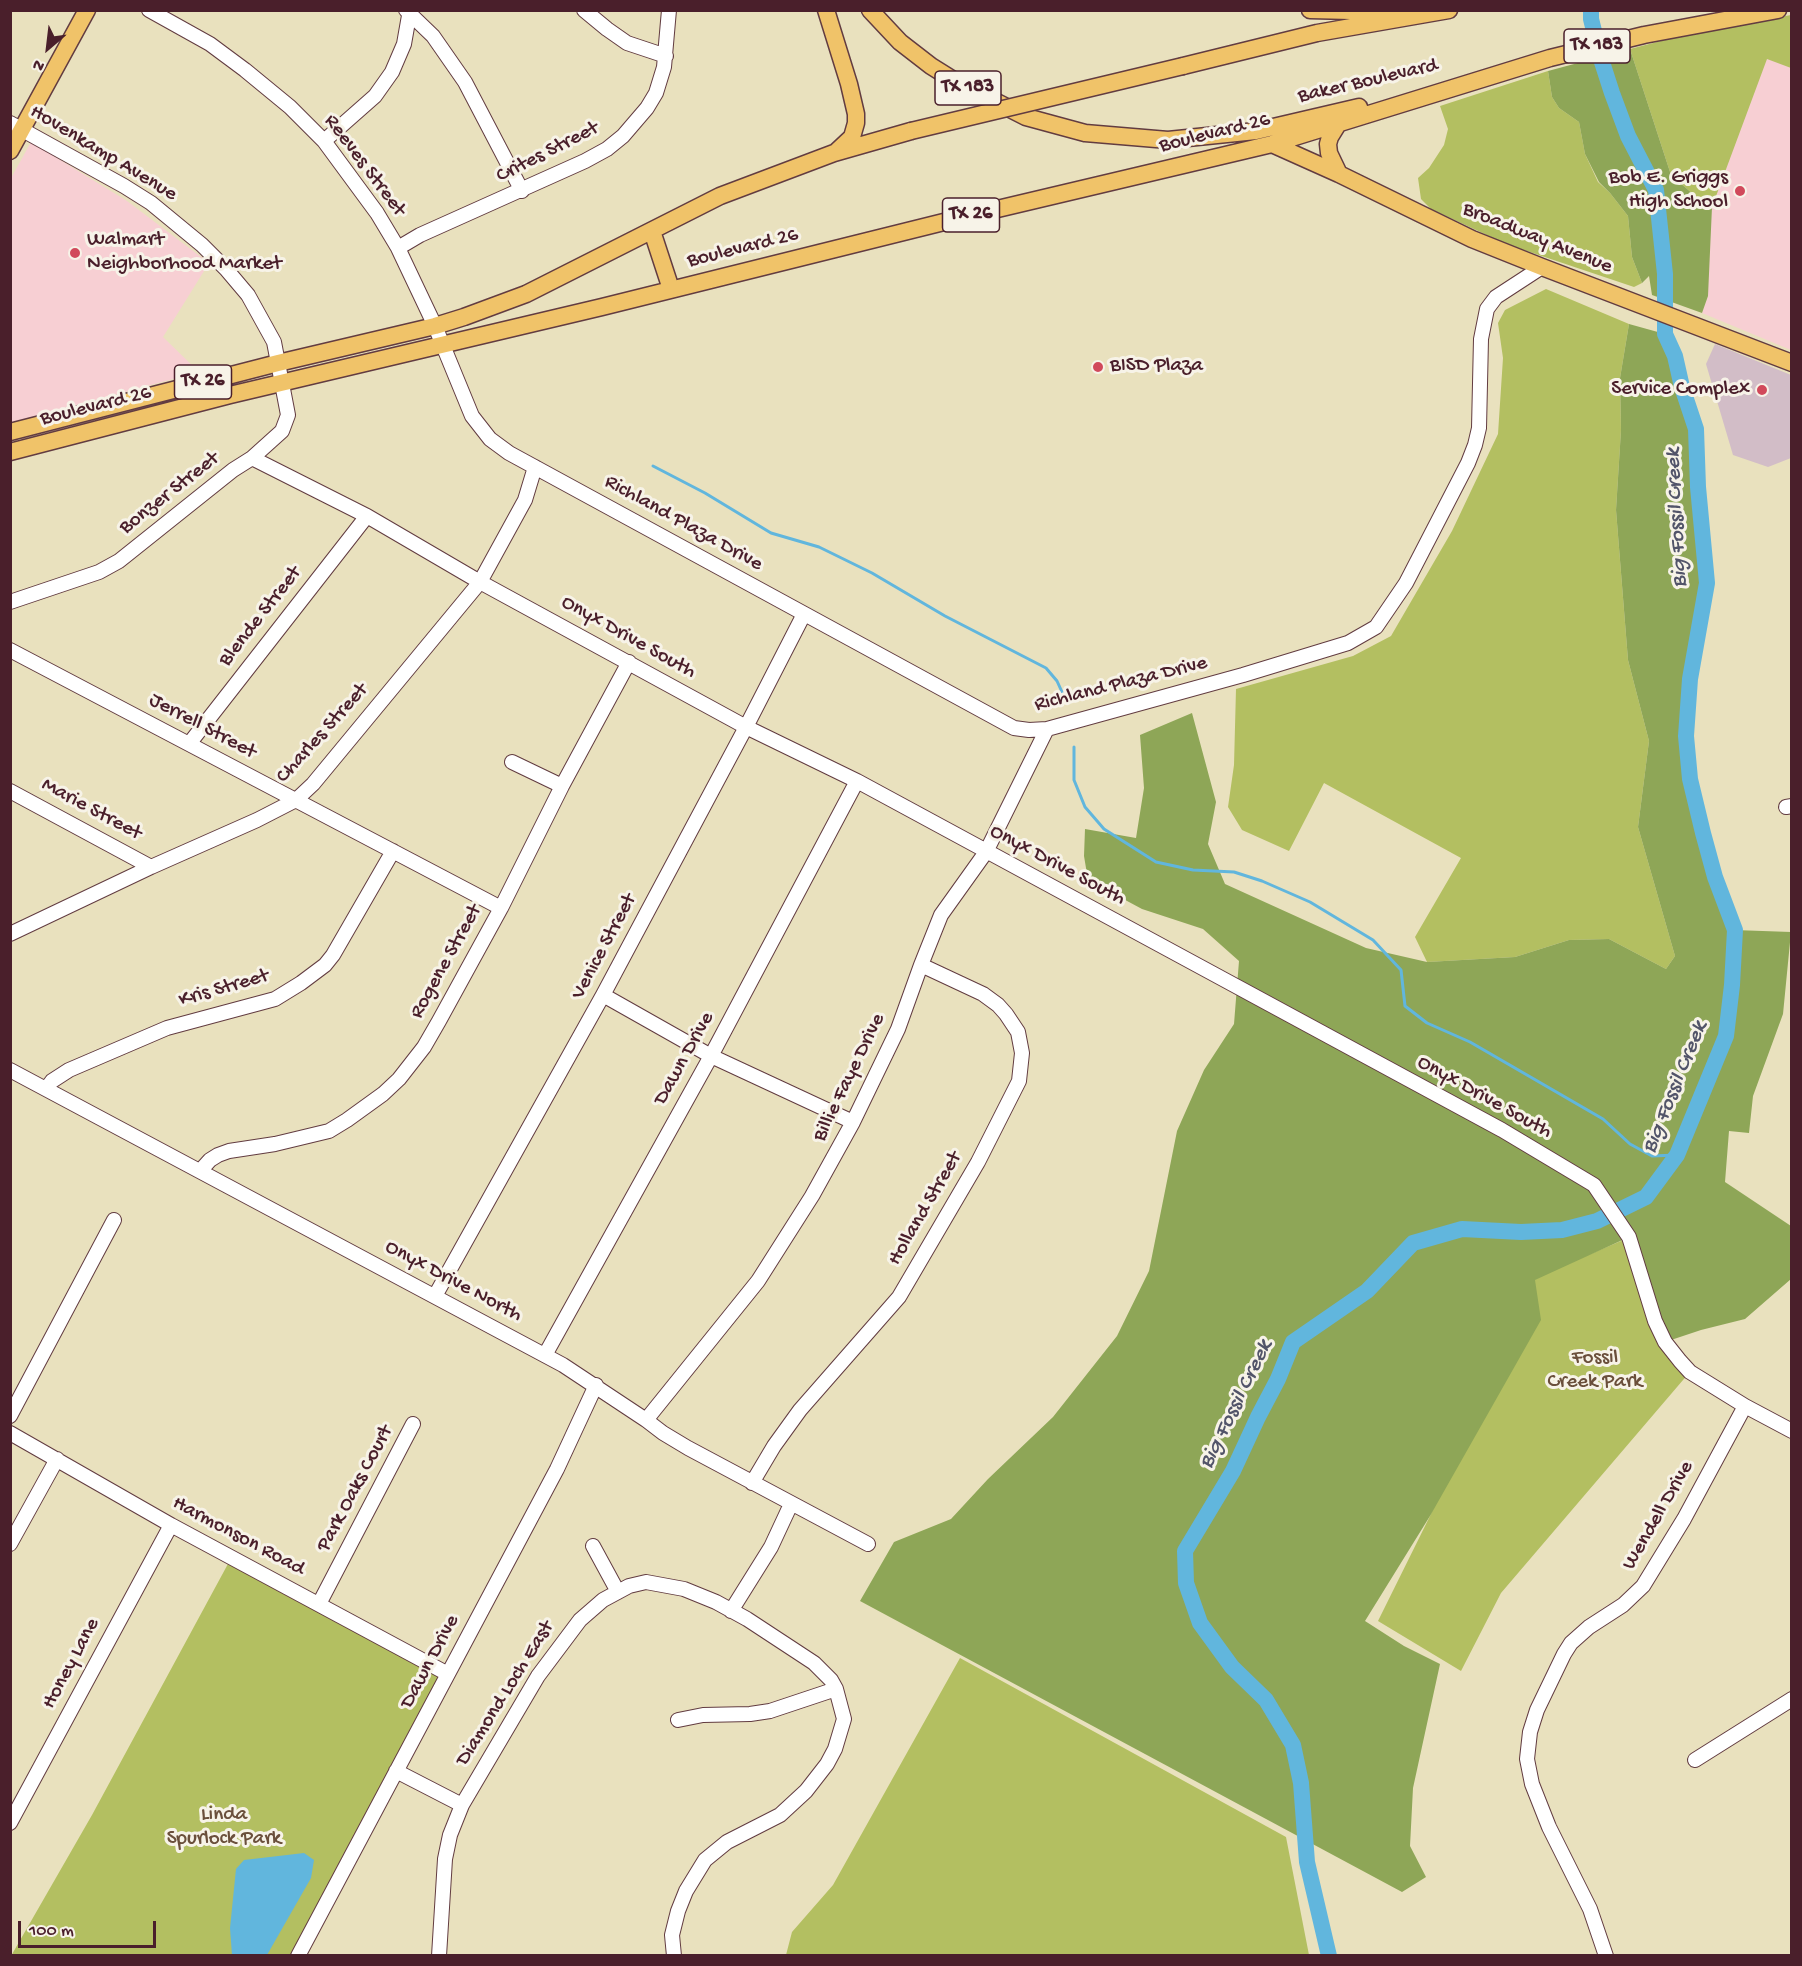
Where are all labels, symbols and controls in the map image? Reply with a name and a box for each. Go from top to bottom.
north arrow [18,18,78,78]
road number: TX 183 [1564,29,1630,63]
text: N [30,53,48,75]
street label: Baker Boulevard [1296,54,1440,110]
road number: TX 183 [935,71,1001,105]
street label: Hovenkamp Avenue [25,100,181,208]
street label: Boulevard 26 [1157,108,1273,160]
street label: Reeves Street [317,110,411,222]
street label: Crites Street [493,116,603,190]
place label: Bob E. Griggs High School [1609,166,1728,216]
marker: Bob E. Griggs High School [1733,184,1747,198]
street label: Broadway Avenue [1458,197,1616,281]
road number: TX 26 [942,198,1000,232]
street label: Boulevard 26 [685,223,801,275]
place label: Walmart Neighborhood Market [87,228,282,278]
marker: Walmart Neighborhood Market [68,246,82,260]
place label: BISD Plaza [1110,354,1203,380]
marker: BISD Plaza [1091,360,1105,374]
road number: TX 26 [174,365,232,399]
place label: Service Complex [1611,377,1750,403]
street label: Boulevard 26 [38,381,154,433]
marker: Service Complex [1755,383,1769,397]
street label: Bonzer Street [115,447,225,541]
water label: Big Fossil Creek [1661,448,1695,588]
street label: Richland Plaza Drive [599,470,767,578]
street label: Blende Street [214,562,308,672]
street label: Onyx Drive South [556,591,700,685]
street label: Richland Plaza Drive [1032,651,1210,719]
street label: Charles Street [272,679,374,789]
street label: Jerrell Street [144,688,260,766]
street label: Marie Street [37,773,145,847]
street label: Onyx Drive South [985,820,1129,912]
street label: Venice Street [567,890,643,1004]
street label: Rogene Street [405,901,489,1023]
street label: Kris Street [176,964,272,1014]
street label: Dawn Drive [649,1008,721,1110]
street label: Billie Faye Drive [808,1010,892,1146]
water label: Big Fossil Creek [1638,1018,1714,1158]
street label: Onyx Drive South [1412,1051,1556,1145]
street label: Holland Street [883,1148,969,1270]
street label: Onyx Drive North [380,1235,526,1329]
water label: Big Fossil Creek [1195,1336,1279,1474]
park label: Fossil Creek Park [1548,1346,1642,1396]
street label: Park Oaks Court [312,1421,400,1557]
street label: Wendell Drive [1618,1457,1700,1575]
street label: Harmonson Road [167,1492,309,1582]
street label: Dawn Drive [396,1611,466,1713]
street label: Honey Lane [38,1614,106,1714]
street label: Diamond Loch East [451,1617,561,1771]
park label: Linda Spurlock Park [167,1803,281,1853]
scale bar [21,1909,159,1947]
text: 100 m [29,1921,74,1942]

